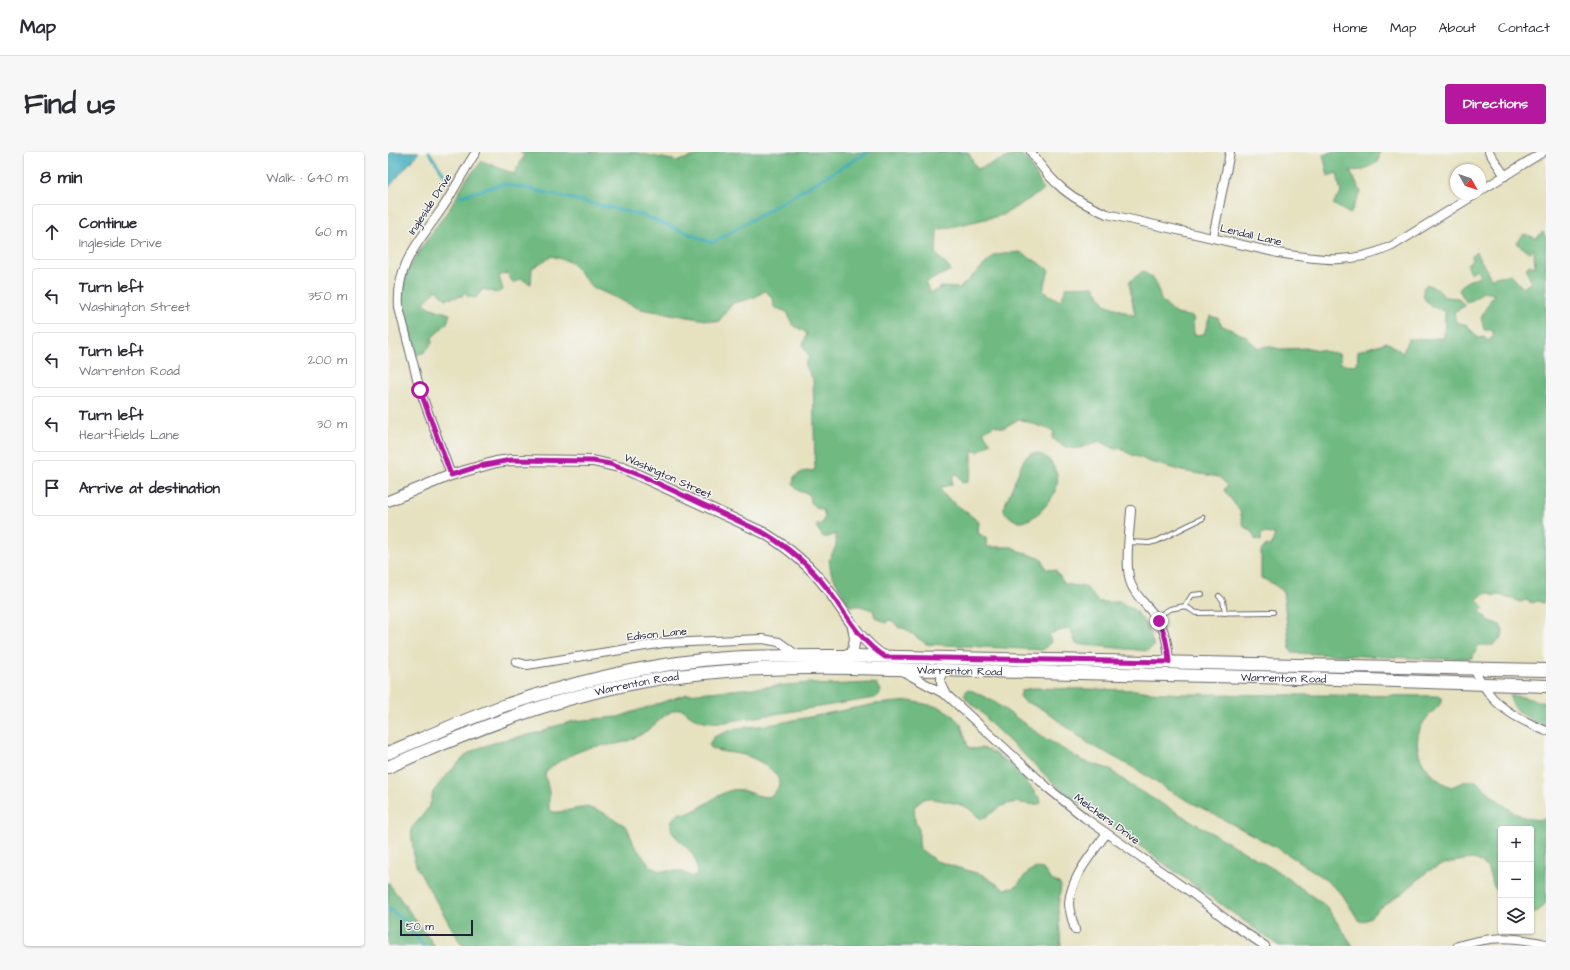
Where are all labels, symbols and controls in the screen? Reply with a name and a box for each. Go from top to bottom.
text: Map [20,14,56,41]
text: Home [1333,18,1368,38]
text: Map [1390,18,1416,38]
text: About [1438,18,1476,38]
text: Contact [1498,18,1550,38]
button: Directions [1445,84,1546,124]
text: Find us [24,85,115,124]
north arrow [1450,164,1486,200]
text: 8 min [40,166,82,190]
text: Walk · 640 m [266,169,348,187]
street label: Ingleside Drive [405,170,456,238]
text: Continue [79,213,137,234]
icon: ahead [41,221,63,243]
street label: Lendall Lane [1219,221,1283,249]
text: 60 m [315,223,347,241]
text: Ingleside Drive [79,234,162,252]
text: Turn left [79,277,143,298]
icon: left [41,285,63,307]
text: 350 m [308,287,347,305]
text: Washington Street [79,298,190,316]
text: Turn left [79,341,143,362]
icon: left [41,349,63,371]
text: 200 m [308,351,347,369]
text: Warrenton Road [79,362,180,380]
route start [411,381,429,399]
text: Turn left [79,405,143,426]
icon: left [41,413,63,435]
text: 30 m [317,415,347,433]
text: Heartfields Lane [79,426,179,444]
street label: Washington Street [621,450,715,503]
icon: arrive [41,477,63,499]
text: Arrive at destination [79,478,220,499]
route end [1150,612,1168,630]
street label: Edison Lane [626,623,688,645]
street label: Warrenton Road [917,662,1003,679]
street label: Warrenton Road [593,668,680,699]
street label: Warrenton Road [1241,669,1327,686]
street label: Melchers Drive [1071,790,1143,848]
map controls [1498,826,1534,934]
button: + [1498,826,1534,862]
button: − [1498,862,1534,898]
button: layers [1498,898,1534,934]
scale bar [400,918,473,937]
text: 50 m [406,919,434,934]

